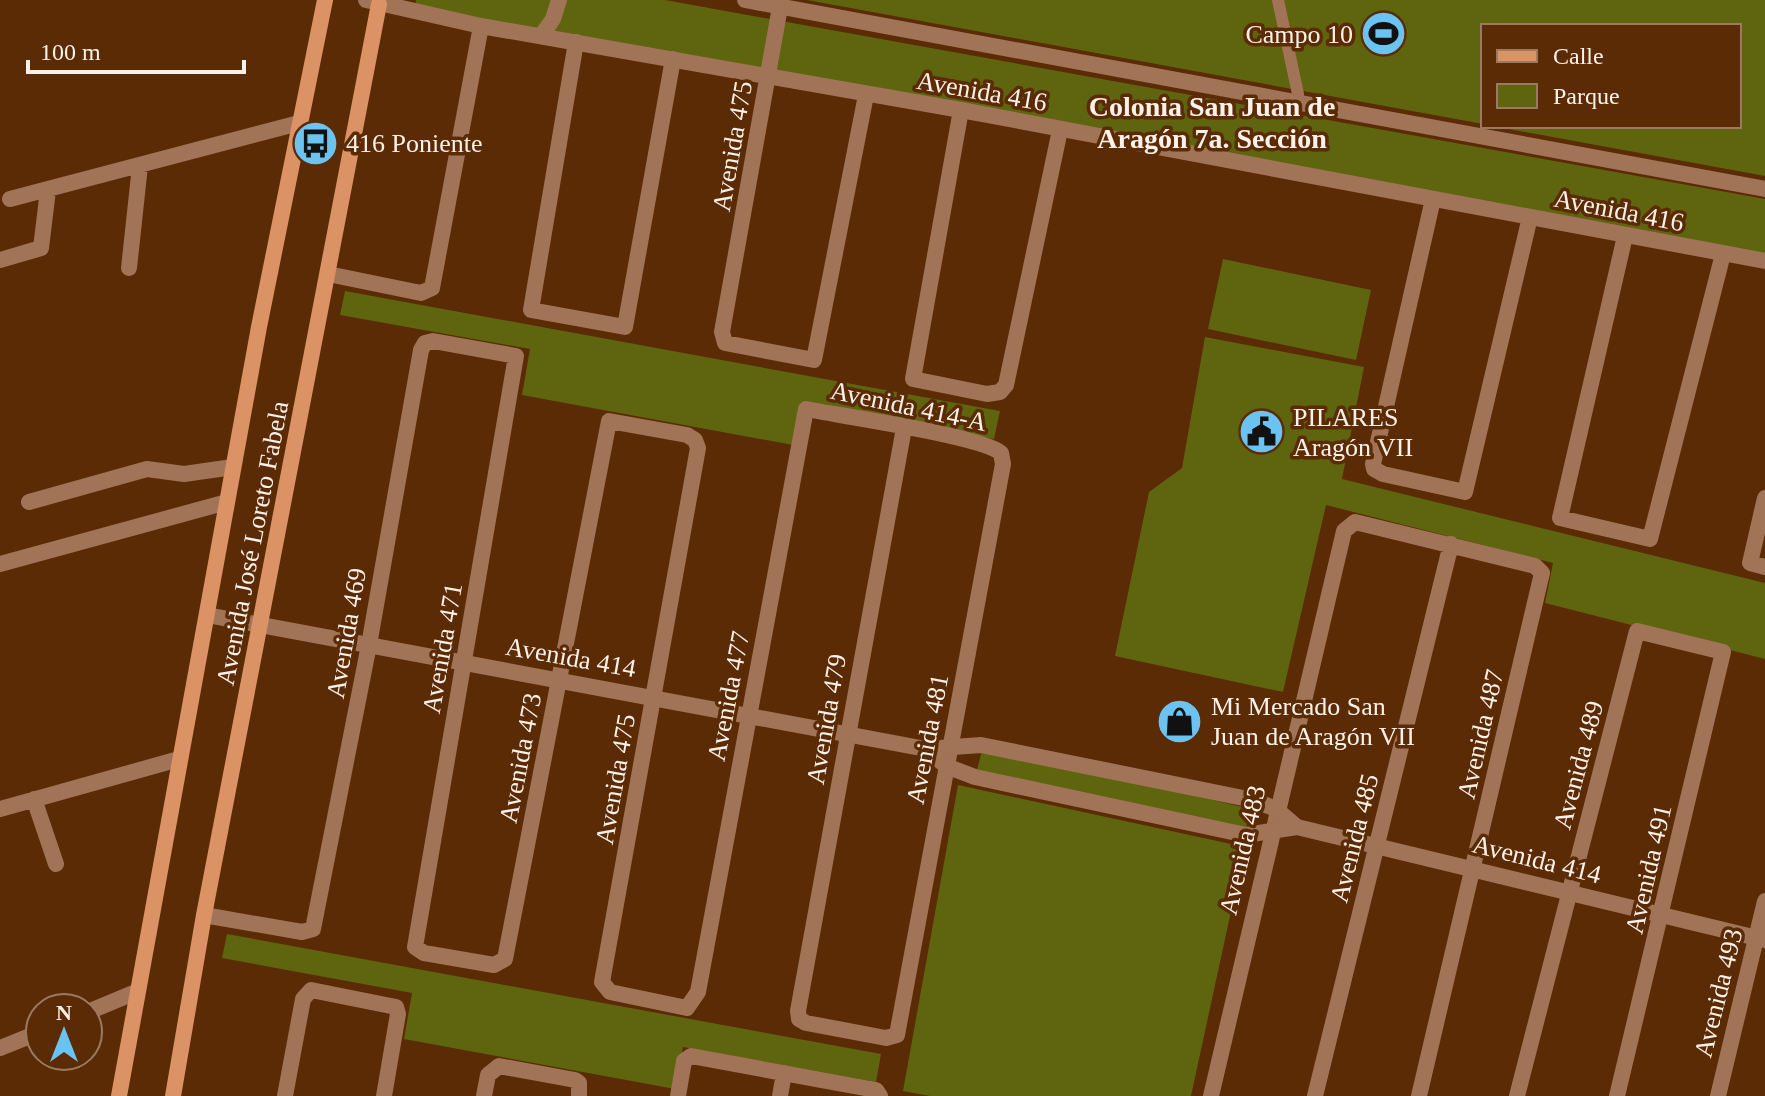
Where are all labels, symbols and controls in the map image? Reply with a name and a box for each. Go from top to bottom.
sports icon: Campo 10 [1360,10,1408,58]
place label: Campo 10 [1245,20,1353,49]
scale bar [28,24,244,74]
legend [1481,24,1741,128]
text: 100 m [40,39,101,65]
text: Calle [1553,43,1604,69]
street label: Avenida 416 [915,66,1049,117]
street label: Avenida 475 [707,79,758,213]
text: Parque [1553,83,1620,109]
district label: Colonia San Juan de Aragón 7a. Sección [1089,91,1335,154]
bus stop icon: 416 Poniente [291,119,339,167]
place label: 416 Poniente [346,129,483,158]
street label: Avenida 416 [1552,184,1686,237]
street label: Avenida 414-A [828,376,990,437]
street label: Avenida José Loreto Fabela [211,398,294,688]
place label: PILARES Aragón VII [1293,403,1413,462]
public building icon: PILARES Aragón VII [1238,408,1286,456]
street label: Avenida 469 [321,566,372,700]
street label: Avenida 471 [417,581,468,715]
street label: Avenida 477 [702,629,755,763]
street label: Avenida 414 [504,632,638,683]
street label: Avenida 479 [801,652,852,786]
street label: Avenida 487 [1452,667,1509,802]
street label: Avenida 481 [901,672,954,806]
street label: Avenida 473 [494,691,547,825]
place label: Mi Mercado San Juan de Aragón VII [1211,692,1415,751]
shop icon: Mi Mercado San Juan de Aragón VII [1156,697,1204,745]
street label: Avenida 489 [1547,698,1610,832]
street label: Avenida 475 [590,712,641,846]
street label: Avenida 485 [1324,771,1384,906]
street label: Avenida 483 [1214,783,1271,918]
street label: Avenida 491 [1620,802,1677,937]
street label: Avenida 414 [1469,829,1604,889]
street label: Avenida 493 [1688,926,1748,1061]
north arrow [24,992,104,1072]
text: N [56,1000,72,1025]

